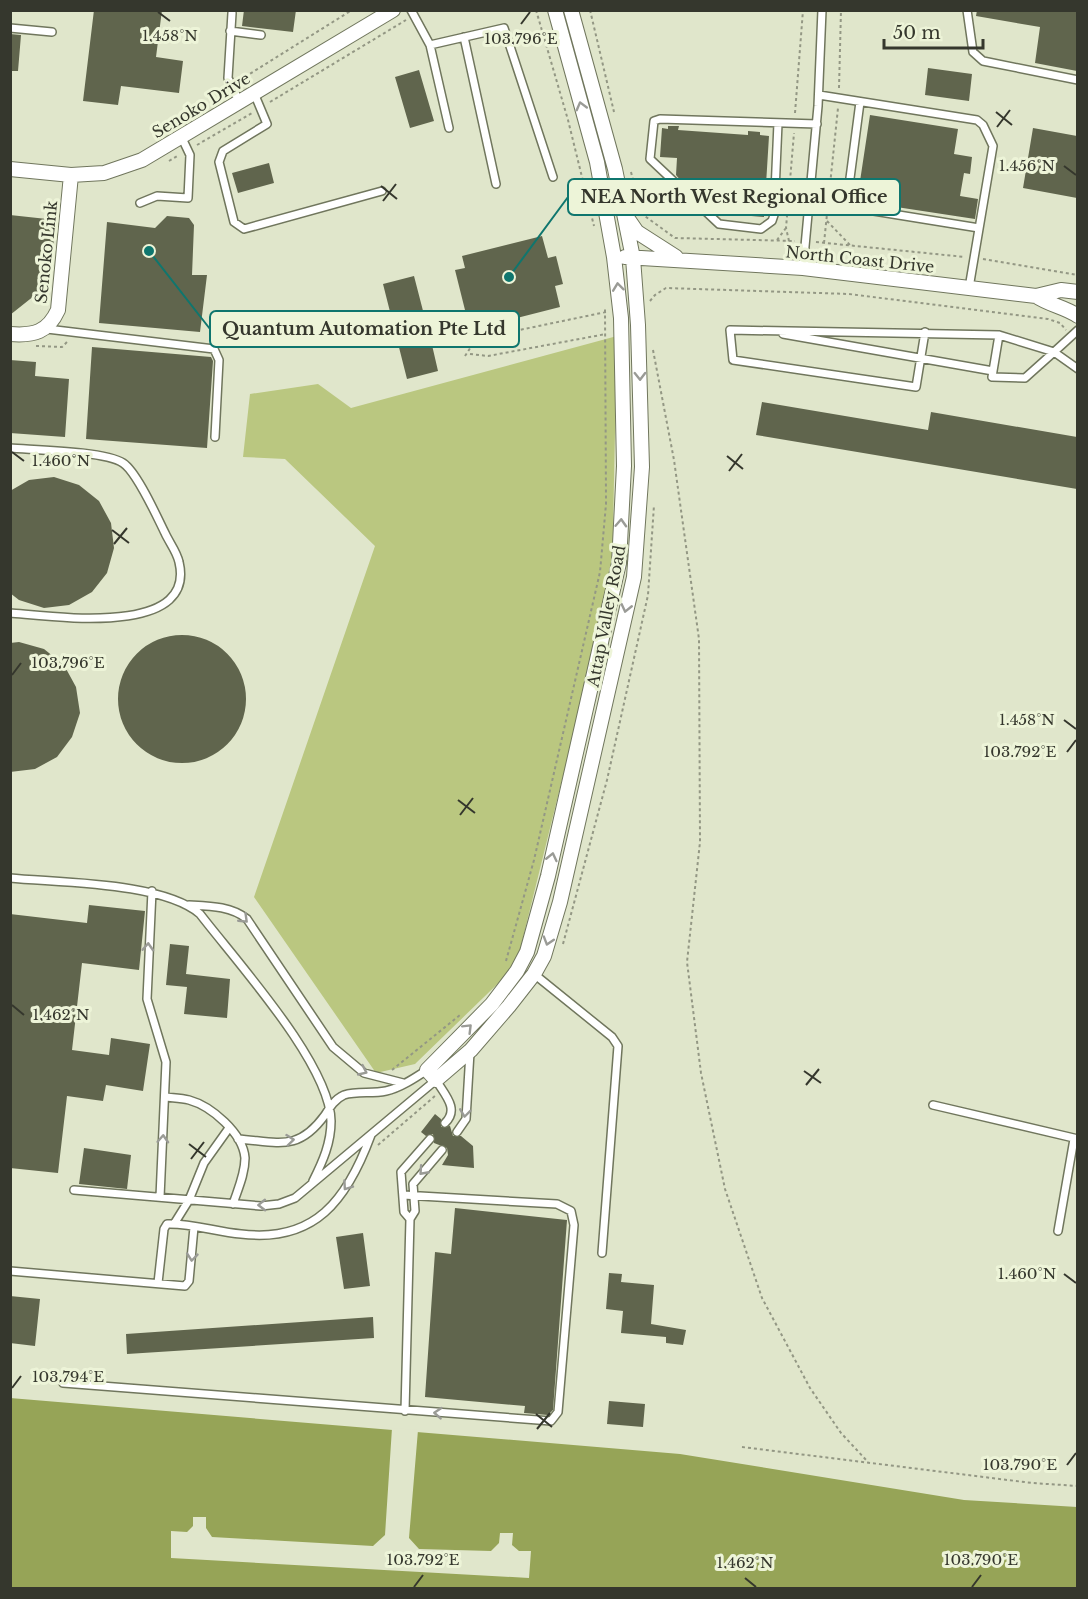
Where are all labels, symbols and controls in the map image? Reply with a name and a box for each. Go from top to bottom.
scale bar [884,12,983,50]
text: 50 m [893,22,941,44]
text: 1.458°N [142,26,198,45]
text: 103.796°E [484,29,558,48]
street label: Senoko Drive [148,68,254,142]
one-way arrow [576,101,588,112]
text: 1.456°N [999,156,1055,175]
callout: NEA North West Regional Office [568,179,900,215]
text: NEA North West Regional Office [580,186,888,208]
street label: Senoko Link [31,199,61,304]
street label: North Coast Drive [785,241,935,277]
one-way arrow [612,283,624,292]
callout: Quantum Automation Pte Ltd [210,311,519,347]
text: Quantum Automation Pte Ltd [222,318,506,340]
one-way arrow [633,371,646,380]
text: 1.460°N [32,451,90,470]
one-way arrow [614,518,627,527]
street label: Attap Valley Road [582,543,630,690]
one-way arrow [621,603,634,613]
text: 103.796°E [31,653,105,672]
text: 1.458°N [999,710,1055,729]
text: 103.792°E [984,742,1057,761]
one-way arrow [545,852,558,862]
one-way arrow [237,912,248,923]
one-way arrow [543,935,555,946]
one-way arrow [142,943,155,952]
text: 1.462°N [32,1005,90,1024]
one-way arrow [460,1024,471,1035]
one-way arrow [356,1063,367,1075]
one-way arrow [460,1109,472,1118]
one-way arrow [157,1134,170,1143]
one-way arrow [285,1135,295,1147]
one-way arrow [419,1164,430,1175]
one-way arrow [343,1179,354,1190]
one-way arrow [258,1199,267,1211]
one-way arrow [186,1252,199,1261]
text: 1.460°N [998,1264,1056,1283]
text: 103.794°E [32,1367,104,1386]
one-way arrow [433,1407,442,1420]
text: 103.790°E [983,1455,1057,1474]
text: 103.792°E [387,1550,460,1569]
text: 103.790°E [944,1550,1018,1569]
text: 1.462°N [716,1553,774,1572]

